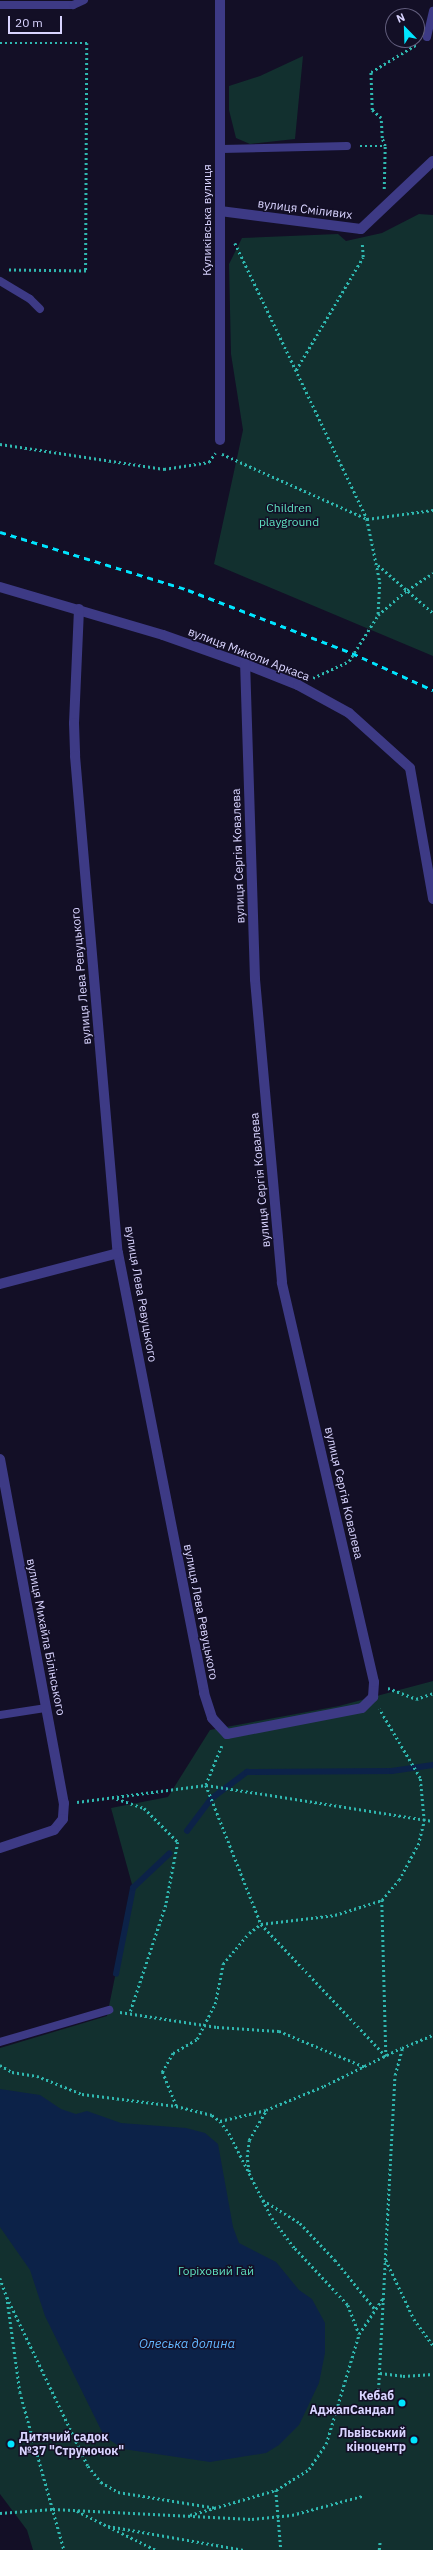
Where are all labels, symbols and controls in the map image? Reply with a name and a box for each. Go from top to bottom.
scale bar [10,8,64,34]
north arrow [385,8,425,48]
text: N [394,10,407,26]
text: 20 m [15,15,43,30]
street label: Куликівська вулиця [200,164,214,276]
street label: вулиця Сміливих [257,196,353,222]
park label: Children playground [259,501,319,529]
street label: вулиця Миколи Аркаса [186,624,312,684]
street label: вулиця Сергія Ковалева [228,788,248,924]
street label: вулиця Лева Ревуцького [68,907,94,1045]
street label: вулиця Сергія Ковалева [247,1112,273,1248]
street label: вулиця Лева Ревуцького [122,1225,160,1363]
street label: вулиця Сергія Ковалева [322,1426,366,1560]
street label: вулиця Лева Ревуцького [181,1543,221,1681]
street label: вулиця Михайла Білінського [24,1557,68,1717]
park label: Горіховий Гай [178,2264,254,2278]
water label: Олеська долина [139,2336,235,2352]
place label: Кебаб АджапСандал [309,2389,394,2417]
marker: Кебаб АджапСандал [397,2398,407,2408]
place label: Львівський кіноцентр [338,2426,406,2454]
place label: Дитячий садок №37 "Струмочок" [19,2430,124,2458]
marker: Львівський кіноцентр [409,2435,419,2445]
marker: Дитячий садок №37 "Струмочок" [6,2439,16,2449]

